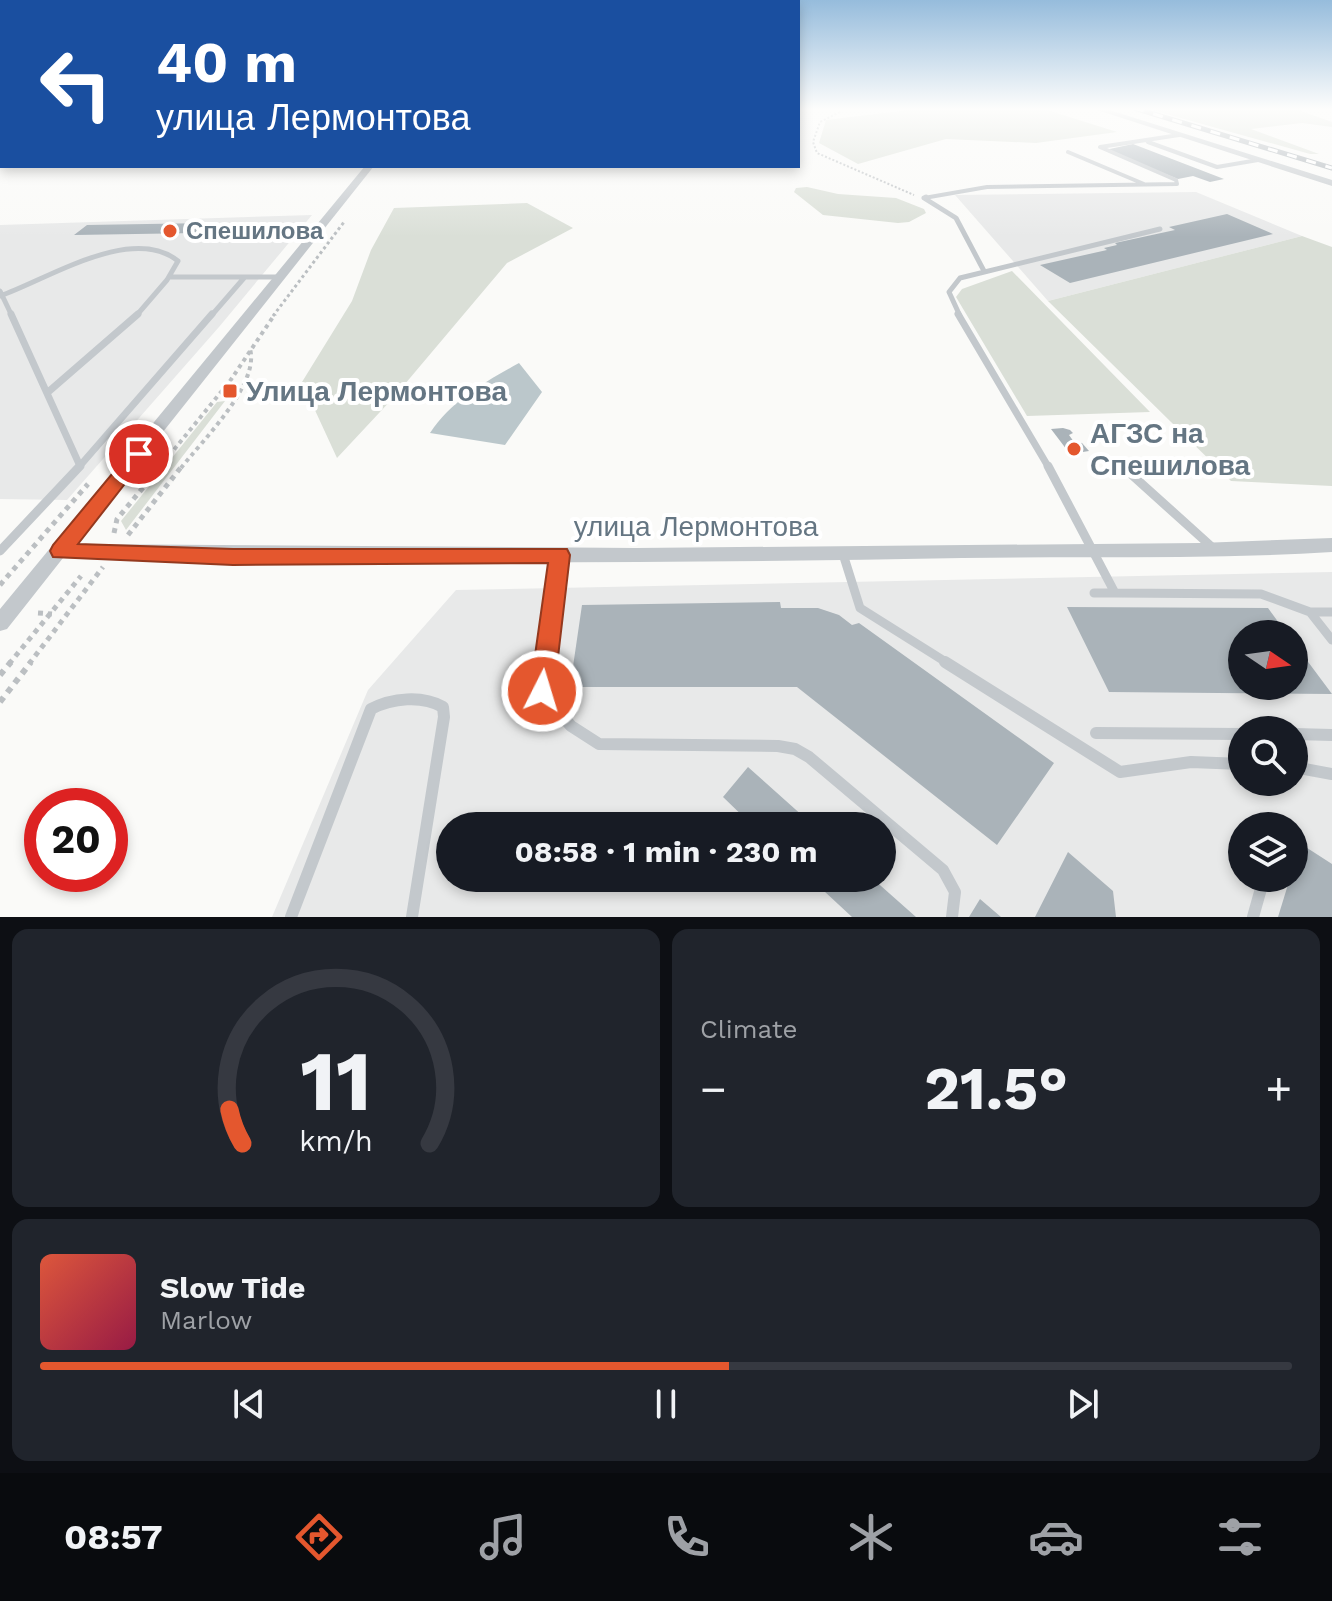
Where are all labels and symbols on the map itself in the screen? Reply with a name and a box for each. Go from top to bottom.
place label: Спешилова [186,217,324,245]
marker: Спешилова [161,222,179,240]
place label: Улица Лермонтова [246,375,507,408]
marker: Улица Лермонтова [221,382,239,400]
place label: АГЗС на Спешилова [1090,417,1251,482]
pin [105,420,173,488]
marker: АГЗС на Спешилова [1065,440,1083,458]
street label: улица Лермонтова [574,510,819,543]
north arrow [1228,620,1308,700]
position arrow [500,649,584,733]
speed limit sign: 20 [24,788,128,892]

